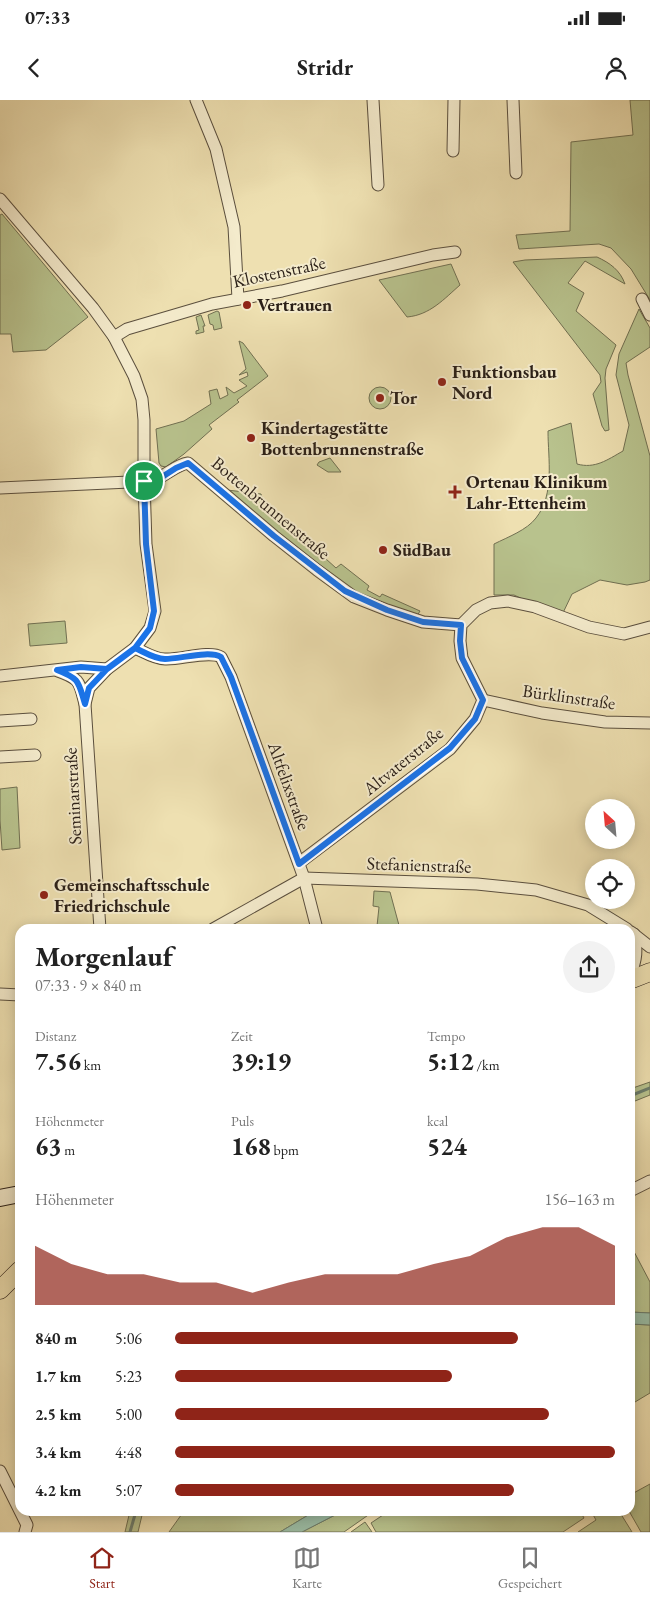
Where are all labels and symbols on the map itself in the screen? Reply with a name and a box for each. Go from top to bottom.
street label: Klostenstraße [230,250,327,293]
place label: Vertrauen [257,293,332,316]
marker: Vertrauen [241,299,253,311]
place label: Funktionsbau Nord [452,360,557,404]
marker: Funktionsbau Nord [436,376,448,388]
place label: Tor [390,386,418,409]
marker: Tor [374,392,386,404]
place label: Kindertagestätte Bottenbrunnenstraße [261,416,424,460]
marker: Kindertagestätte Bottenbrunnenstraße [245,432,257,444]
street label: Bottenbrunnenstraße [207,451,336,564]
pin [123,460,165,502]
place label: Ortenau Klinikum Lahr-Ettenheim [466,470,608,514]
marker: Ortenau Klinikum Lahr-Ettenheim [448,485,462,499]
place label: SüdBau [393,538,451,561]
marker: SüdBau [377,544,389,556]
street label: Bürklinstraße [521,679,617,714]
street label: Altvaterstraße [357,721,447,801]
street label: Altfelixstraße [263,738,316,833]
street label: Seminarstraße [58,747,87,845]
north arrow [585,799,635,849]
street label: Stefanienstraße [366,851,472,878]
place label: Gemeinschaftsschule Friedrichschule [54,873,210,917]
marker: Gemeinschaftsschule Friedrichschule [38,889,50,901]

